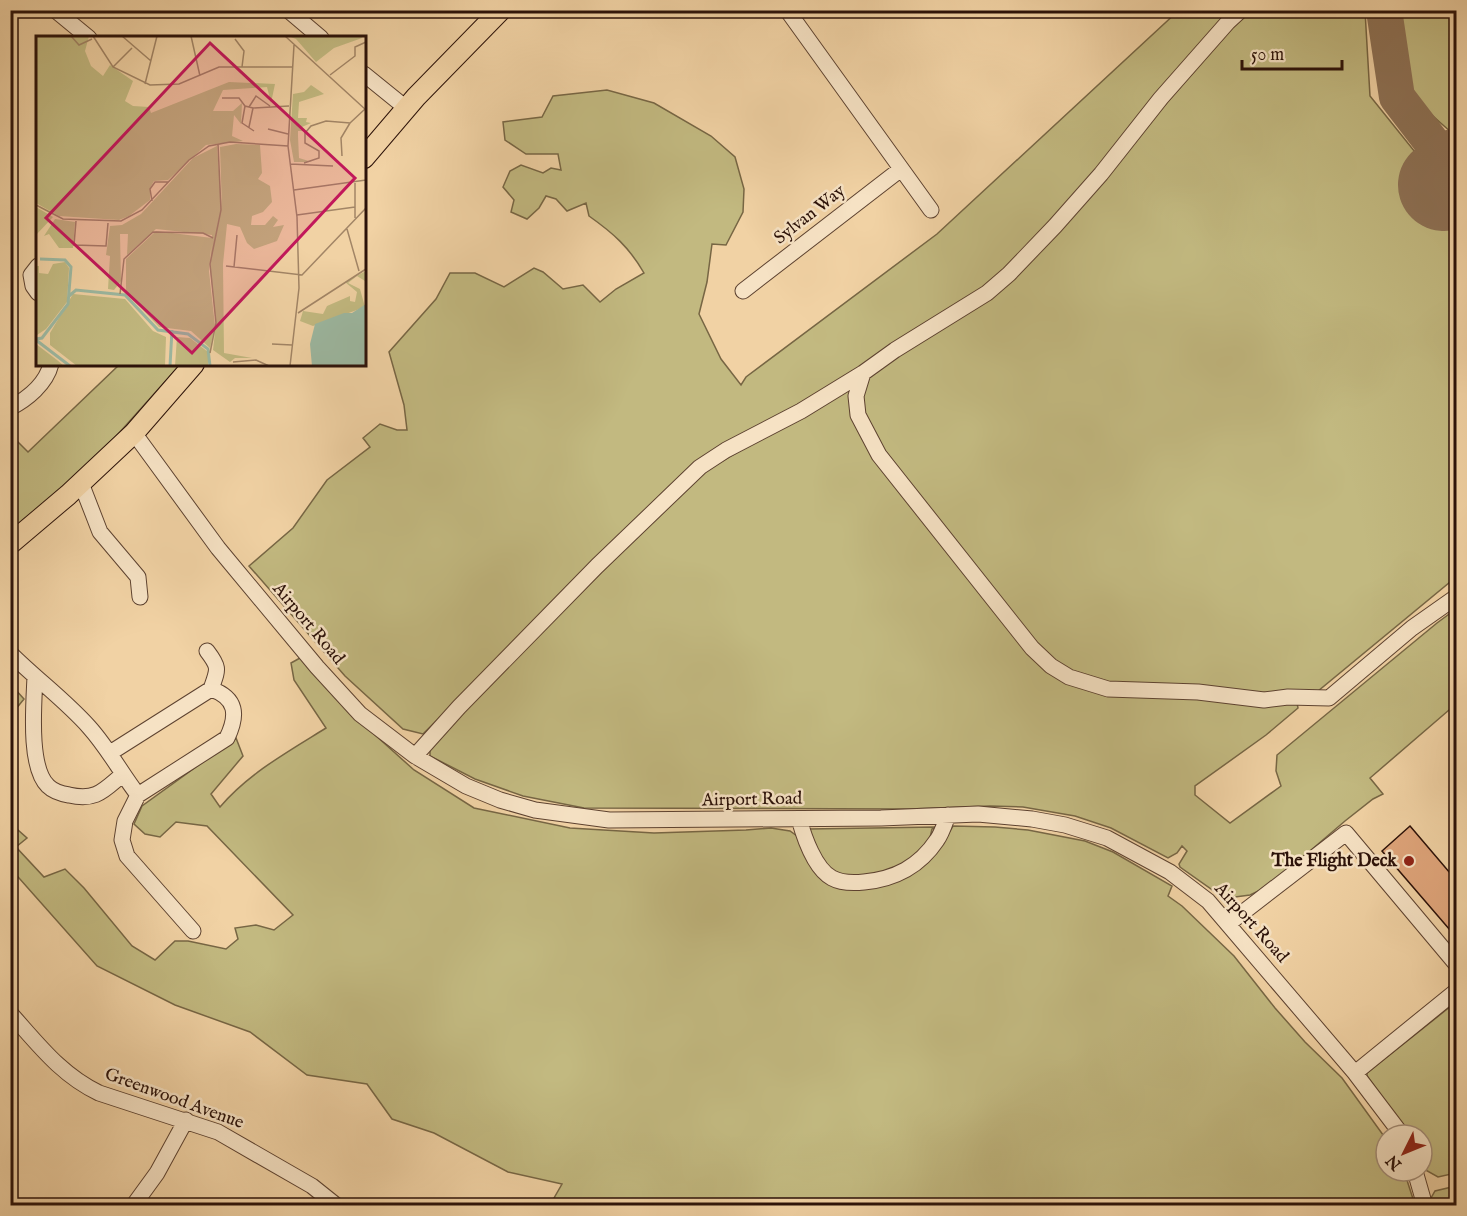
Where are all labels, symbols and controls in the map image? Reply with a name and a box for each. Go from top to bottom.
scale bar [1242,33,1342,71]
inset map [36,36,366,366]
text: 50 m [1251,44,1284,67]
street label: Sylvan Way [770,180,850,250]
street label: Airport Road [266,577,349,670]
street label: Airport Road [701,788,803,812]
place label: The Flight Deck [1270,850,1398,873]
marker: The Flight Deck [1402,854,1416,868]
street label: Airport Road [1208,877,1293,968]
street label: Greenwood Avenue [101,1063,247,1135]
north arrow [1374,1123,1434,1183]
text: N [1382,1150,1407,1174]

